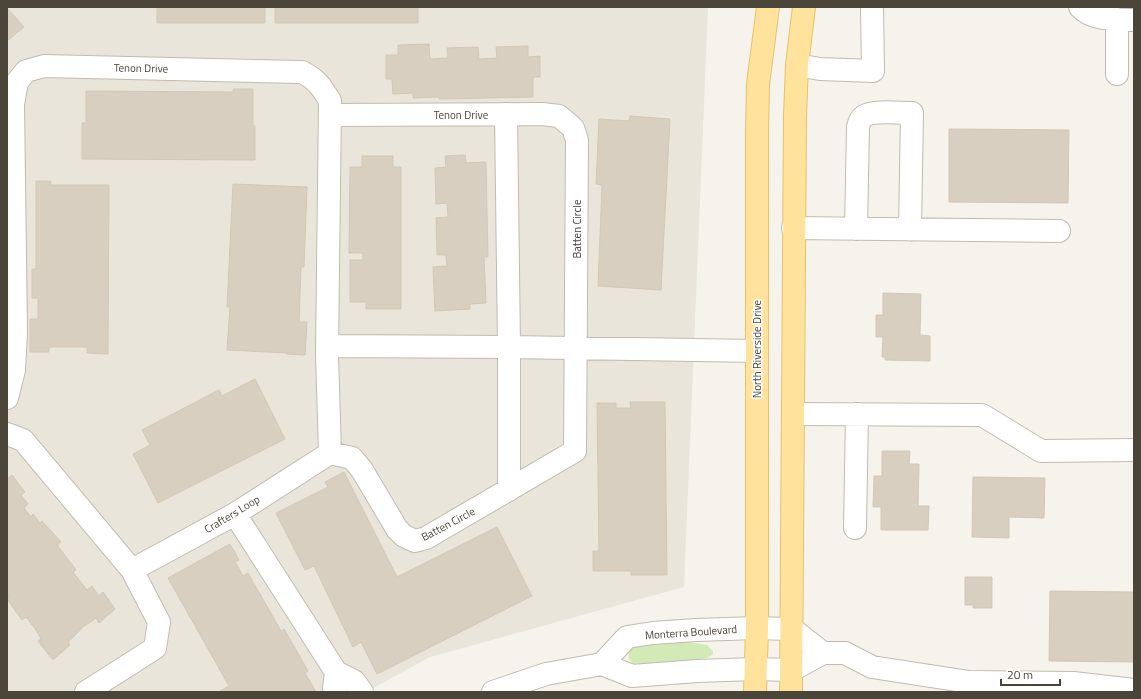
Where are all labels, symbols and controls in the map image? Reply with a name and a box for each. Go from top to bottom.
street label: Tenon Drive [114,60,169,76]
street label: Tenon Drive [434,107,489,123]
street label: Batten Circle [569,199,585,258]
street label: North Riverside Drive [749,299,765,398]
street label: Crafters Loop [201,491,263,537]
street label: Batten Circle [418,503,478,545]
street label: Monterra Boulevard [644,621,738,643]
scale bar [1001,661,1060,687]
text: 20 m [1007,665,1033,684]

